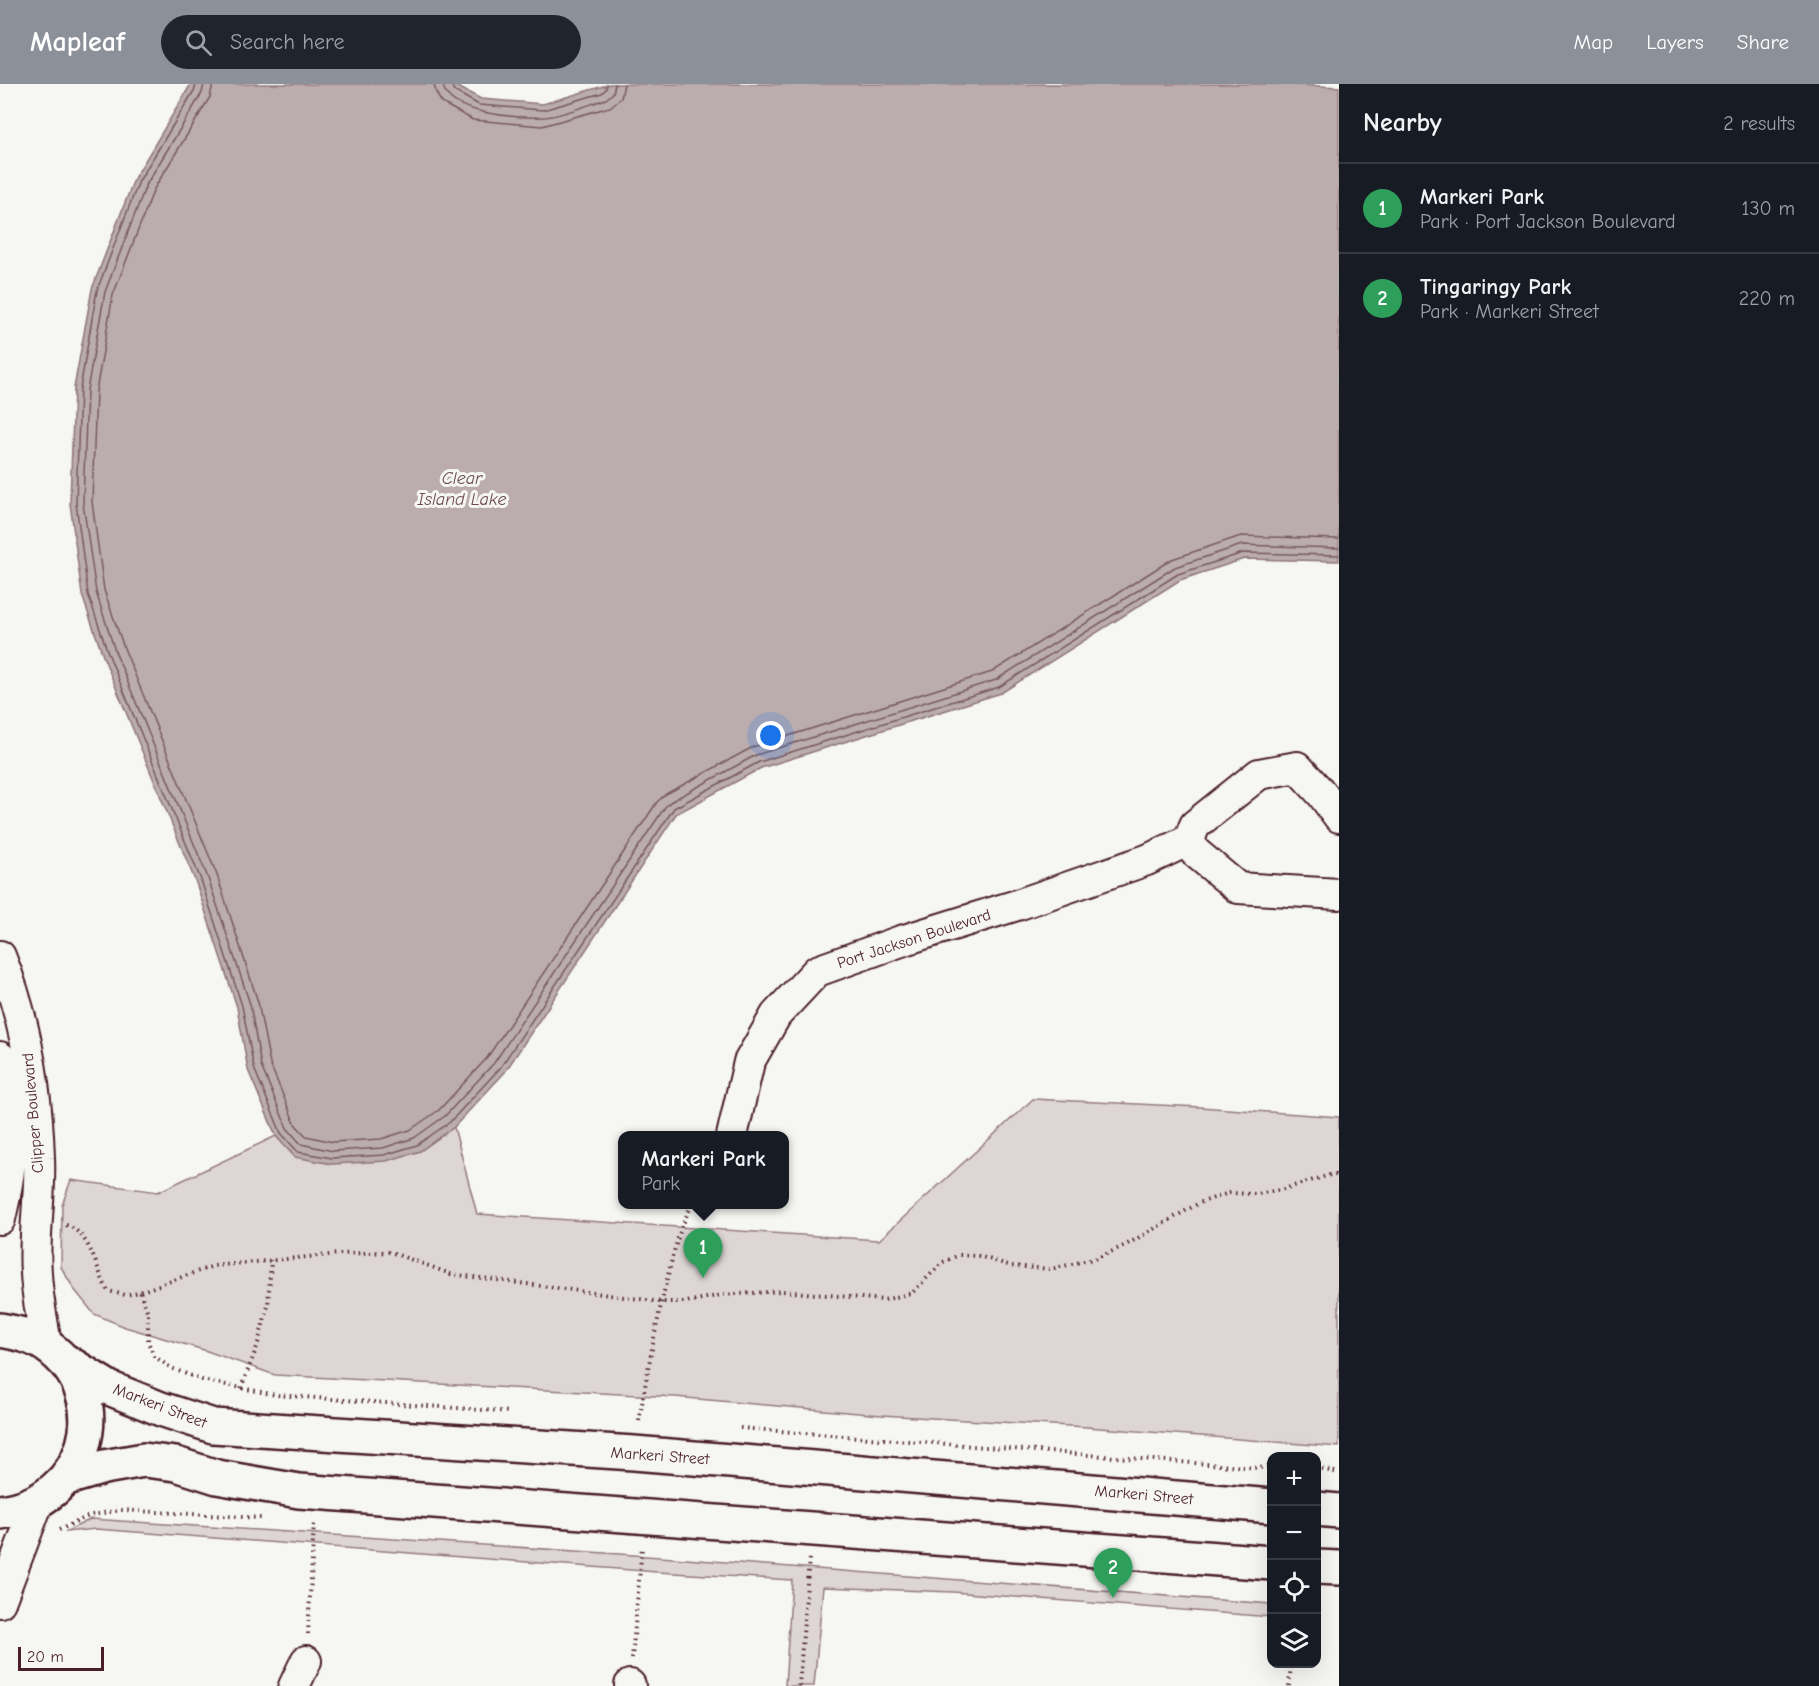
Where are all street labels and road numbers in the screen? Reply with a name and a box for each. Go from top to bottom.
street label: Port Jackson Boulevard [835,906,993,972]
street label: Clipper Boulevard [19,1052,47,1174]
street label: Markeri Street [111,1380,210,1432]
street label: Markeri Street [610,1444,710,1468]
street label: Markeri Street [1094,1482,1194,1508]

